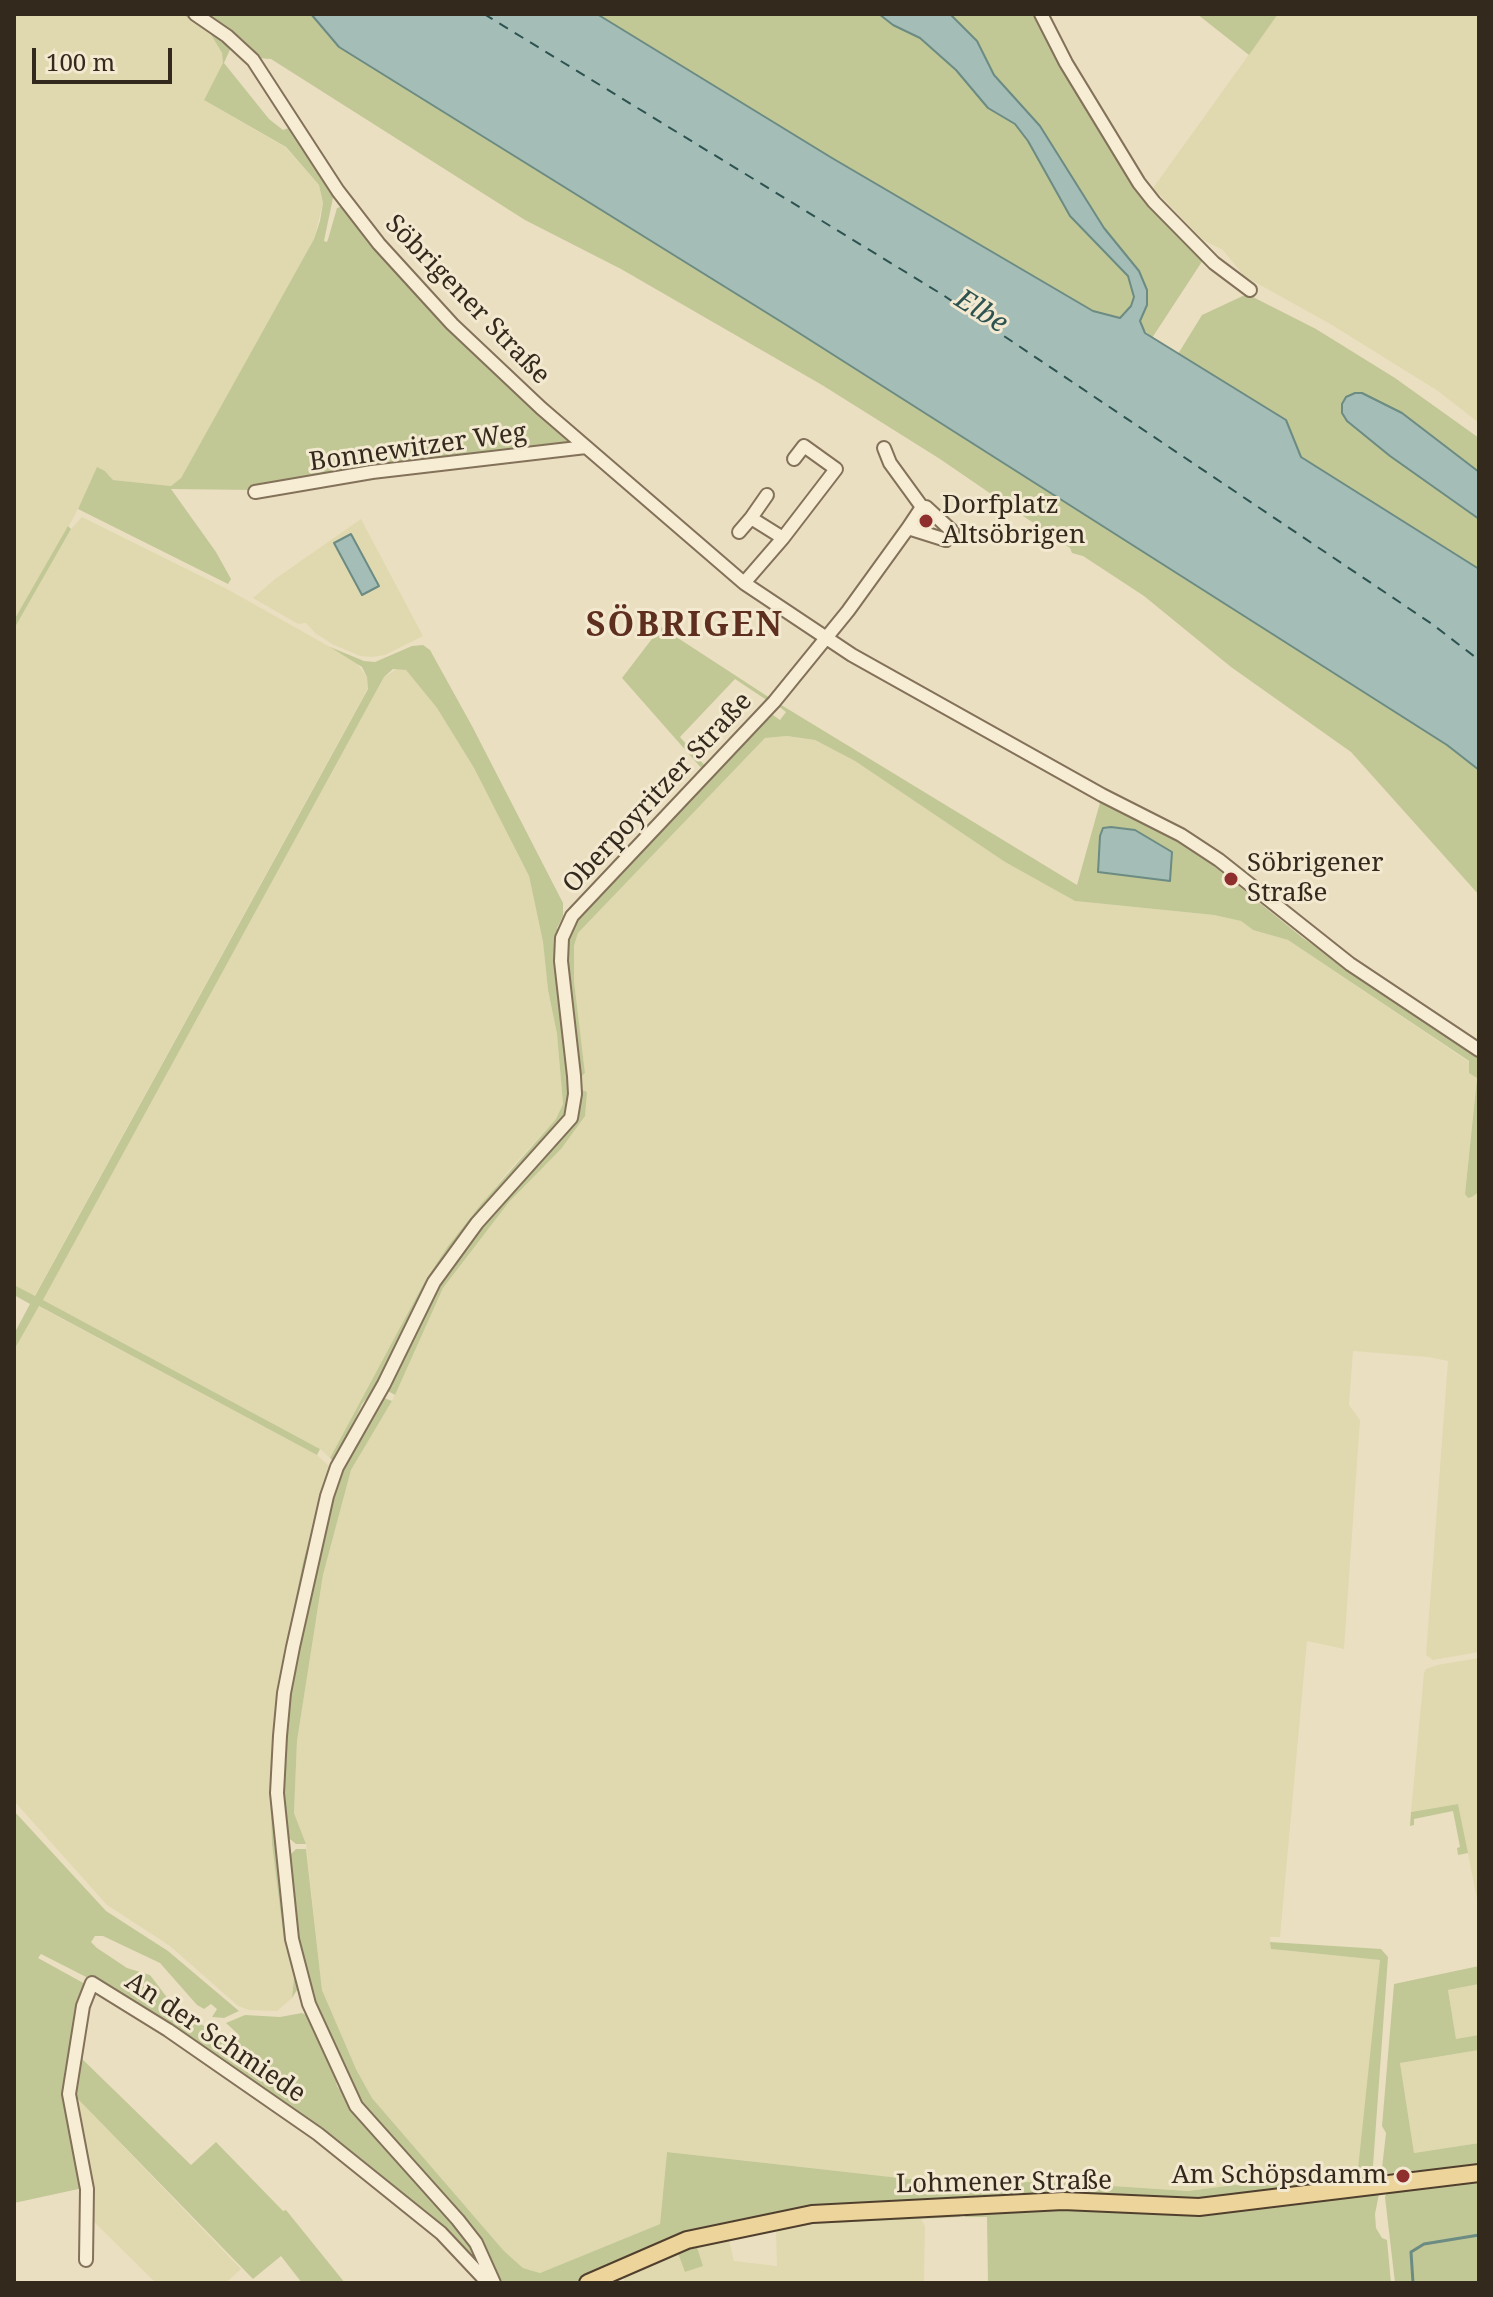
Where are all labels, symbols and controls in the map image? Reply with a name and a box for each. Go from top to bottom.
scale bar [36,32,176,82]
text: 100 m [46,45,115,78]
street label: Söbrigener Straße [378,209,556,391]
water label: Elbe [949,283,1013,341]
street label: Bonnewitzer Weg [307,417,529,479]
place label: Dorfplatz Altsöbrigen [942,490,1085,552]
marker: Dorfplatz Altsöbrigen [917,512,935,530]
district label: SÖBRIGEN [586,606,784,646]
street label: Oberpoyritzer Straße [557,686,759,900]
place label: Söbrigener Straße [1247,848,1383,910]
marker: Söbrigener Straße [1222,870,1240,888]
street label: An der Schmiede [119,1966,311,2110]
place label: Am Schöpsdamm [1171,2160,1387,2192]
street label: Lohmener Straße [896,2166,1112,2200]
marker: Am Schöpsdamm [1394,2167,1412,2185]

